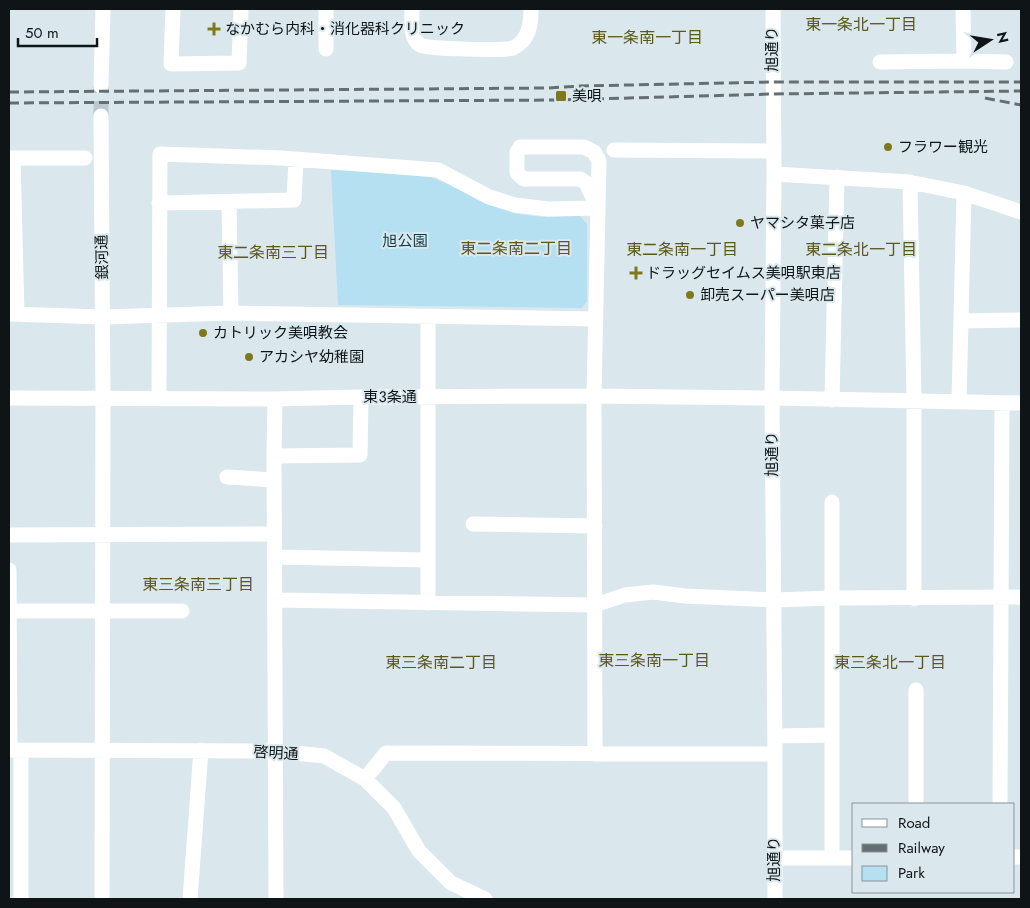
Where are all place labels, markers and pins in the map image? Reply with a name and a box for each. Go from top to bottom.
place label: なかむら内科・消化器科クリニック [225,18,465,40]
marker: なかむら内科・消化器科クリニック [207,22,221,36]
place label: 美唄 [572,85,602,107]
marker: 美唄 [554,89,568,103]
place label: フラワー観光 [898,136,988,158]
marker: フラワー観光 [882,141,894,153]
place label: ヤマシタ菓子店 [750,212,855,234]
marker: ヤマシタ菓子店 [734,217,746,229]
place label: ドラッグセイムス美唄駅東店 [646,262,841,284]
marker: ドラッグセイムス美唄駅東店 [630,267,642,279]
place label: 卸売スーパー美唄店 [700,284,835,306]
marker: 卸売スーパー美唄店 [684,289,696,301]
place label: カトリック美唄教会 [213,322,348,344]
marker: カトリック美唄教会 [197,327,209,339]
place label: アカシヤ幼稚園 [259,346,364,368]
marker: アカシヤ幼稚園 [243,351,255,363]

